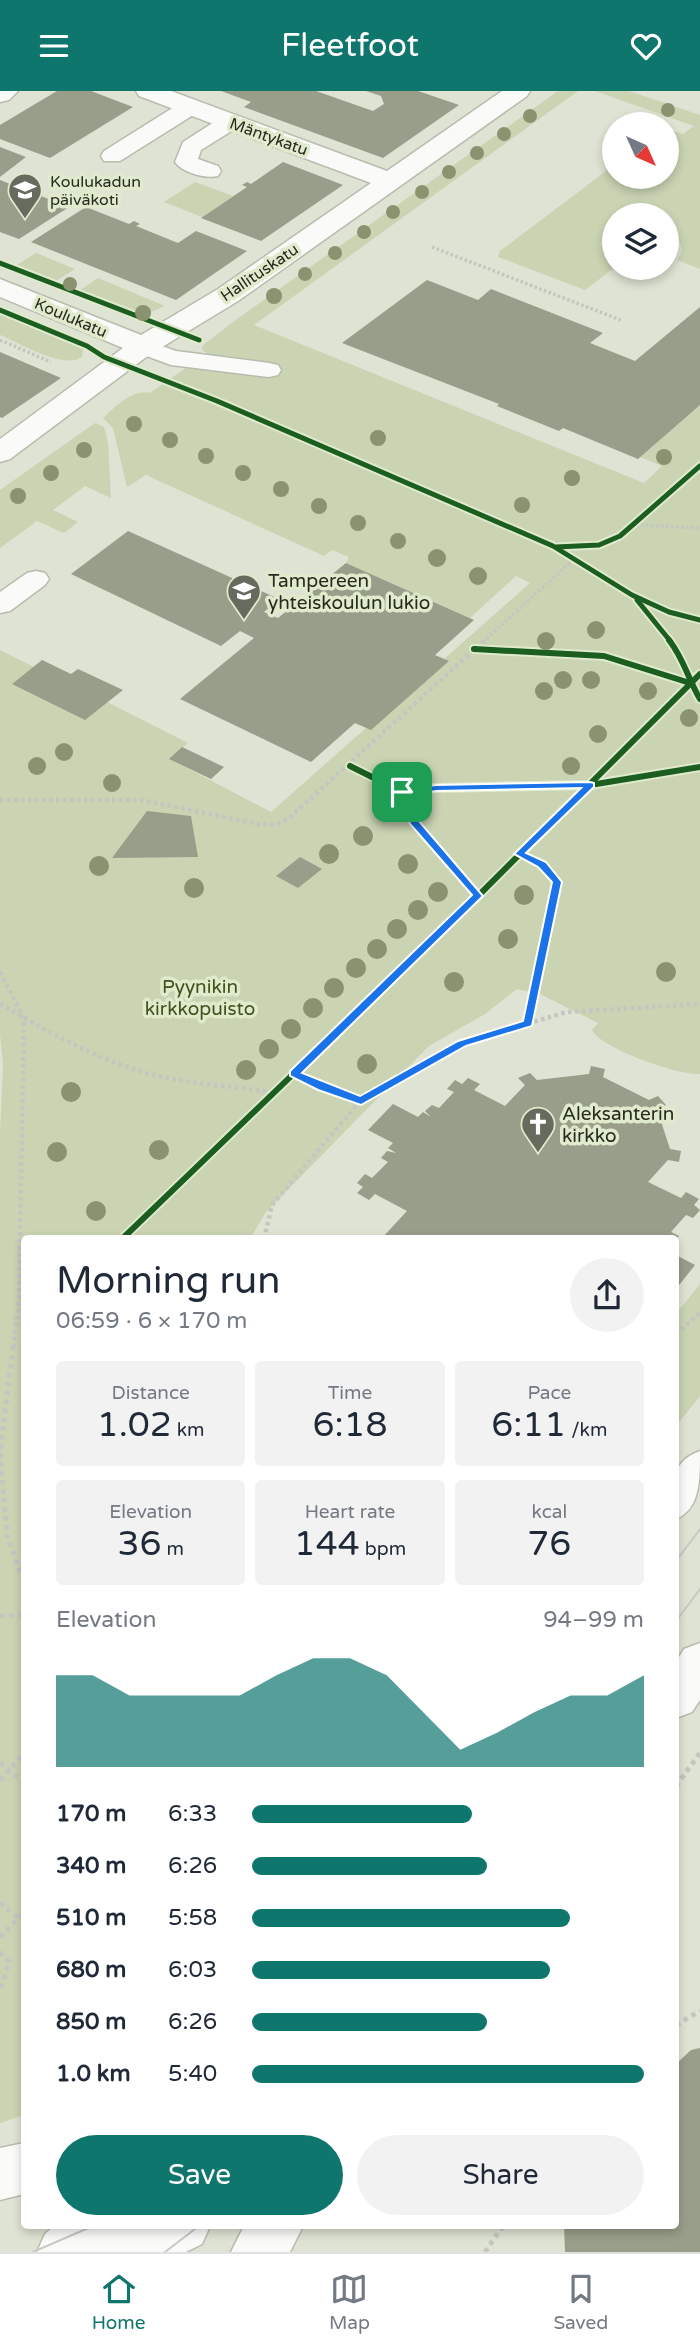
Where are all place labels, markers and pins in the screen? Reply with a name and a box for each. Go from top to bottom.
school or university icon: Koulukadun päiväkoti [6,171,44,220]
place label: Koulukadun päiväkoti [50,172,141,210]
place label: Tampereen yhteiskoulun lukio [268,570,430,614]
school or university icon: Tampereen yhteiskoulun lukio [225,572,263,621]
pin [372,762,432,822]
place label: Aleksanterin kirkko [562,1103,674,1147]
church icon: Aleksanterin kirkko [519,1105,557,1154]

